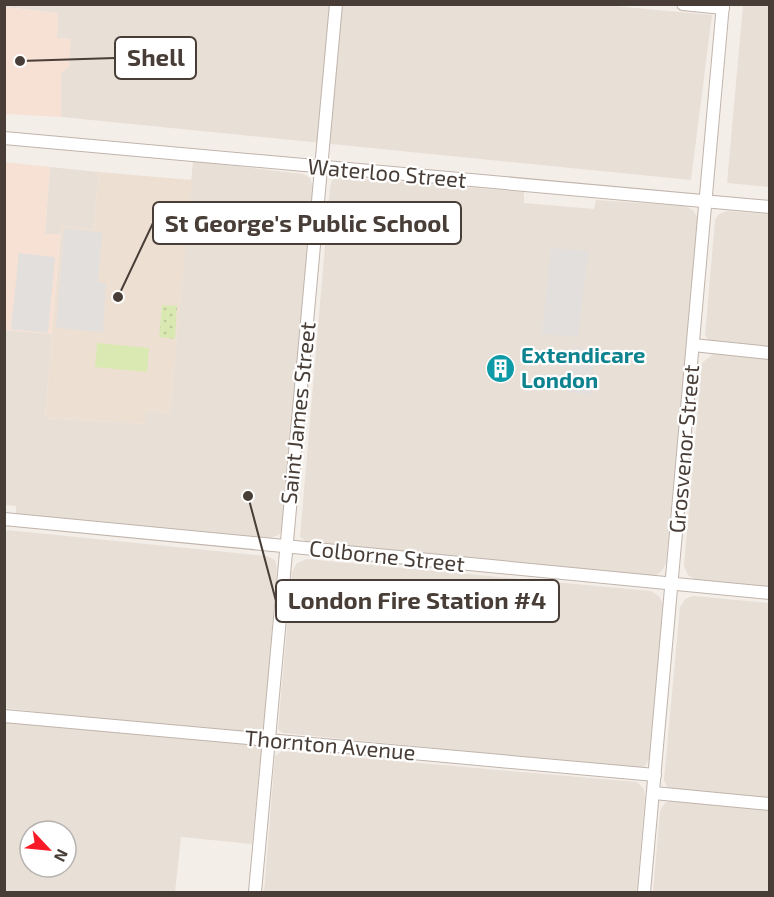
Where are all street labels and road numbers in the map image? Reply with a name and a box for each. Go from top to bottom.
street label: Waterloo Street [307,152,468,192]
street label: Saint James Street [274,320,320,505]
street label: Grosvenor Street [663,364,703,534]
street label: Colborne Street [308,534,466,576]
street label: Thornton Avenue [244,724,417,764]

